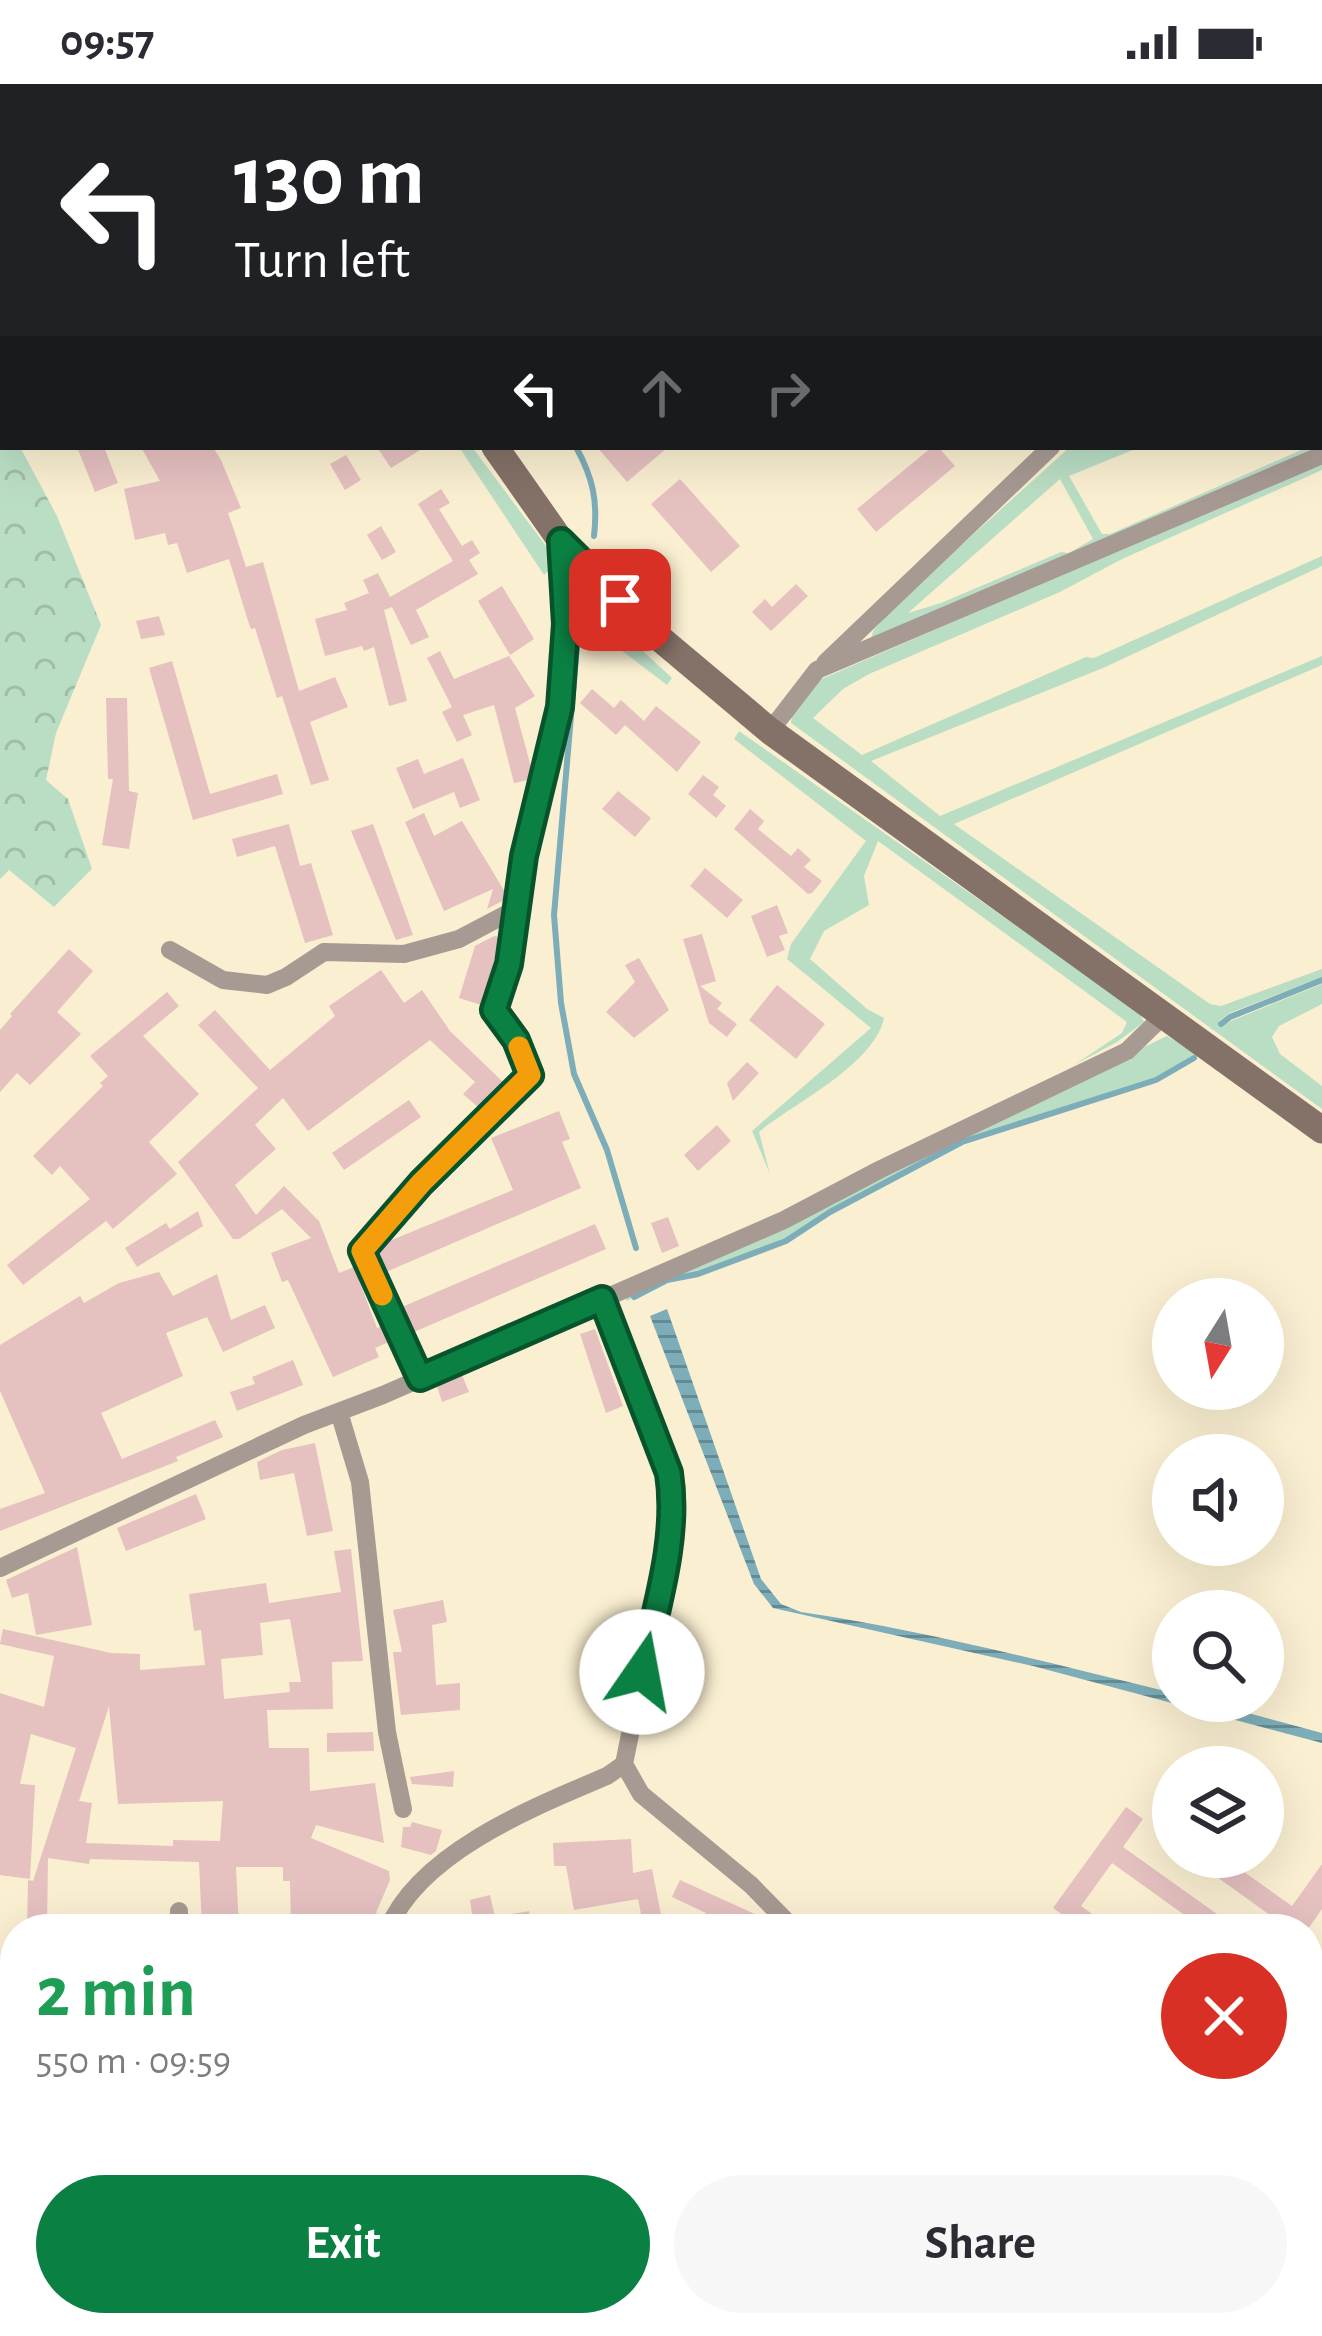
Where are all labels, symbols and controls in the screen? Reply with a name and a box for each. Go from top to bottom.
text: 09:57 [60,19,154,64]
icon: left [36,132,192,288]
text: 130 m [234,136,425,220]
text: Turn left [234,234,410,288]
icon: left [503,360,569,426]
icon: ahead [629,360,695,426]
icon: right [755,360,821,426]
pin [569,549,671,651]
icon: arrive [587,567,653,633]
north arrow [1152,1278,1284,1410]
map controls [1152,1278,1284,1878]
button: sound [1152,1434,1284,1566]
button: search [1152,1590,1284,1722]
position arrow [579,1609,705,1735]
button: layers [1152,1746,1284,1878]
button: close [1161,1953,1287,2079]
text: 2 min [36,1957,196,2029]
text: 550 m · 09:59 [36,2042,231,2081]
button: Exit [36,2175,650,2313]
button: Share [674,2175,1287,2313]

